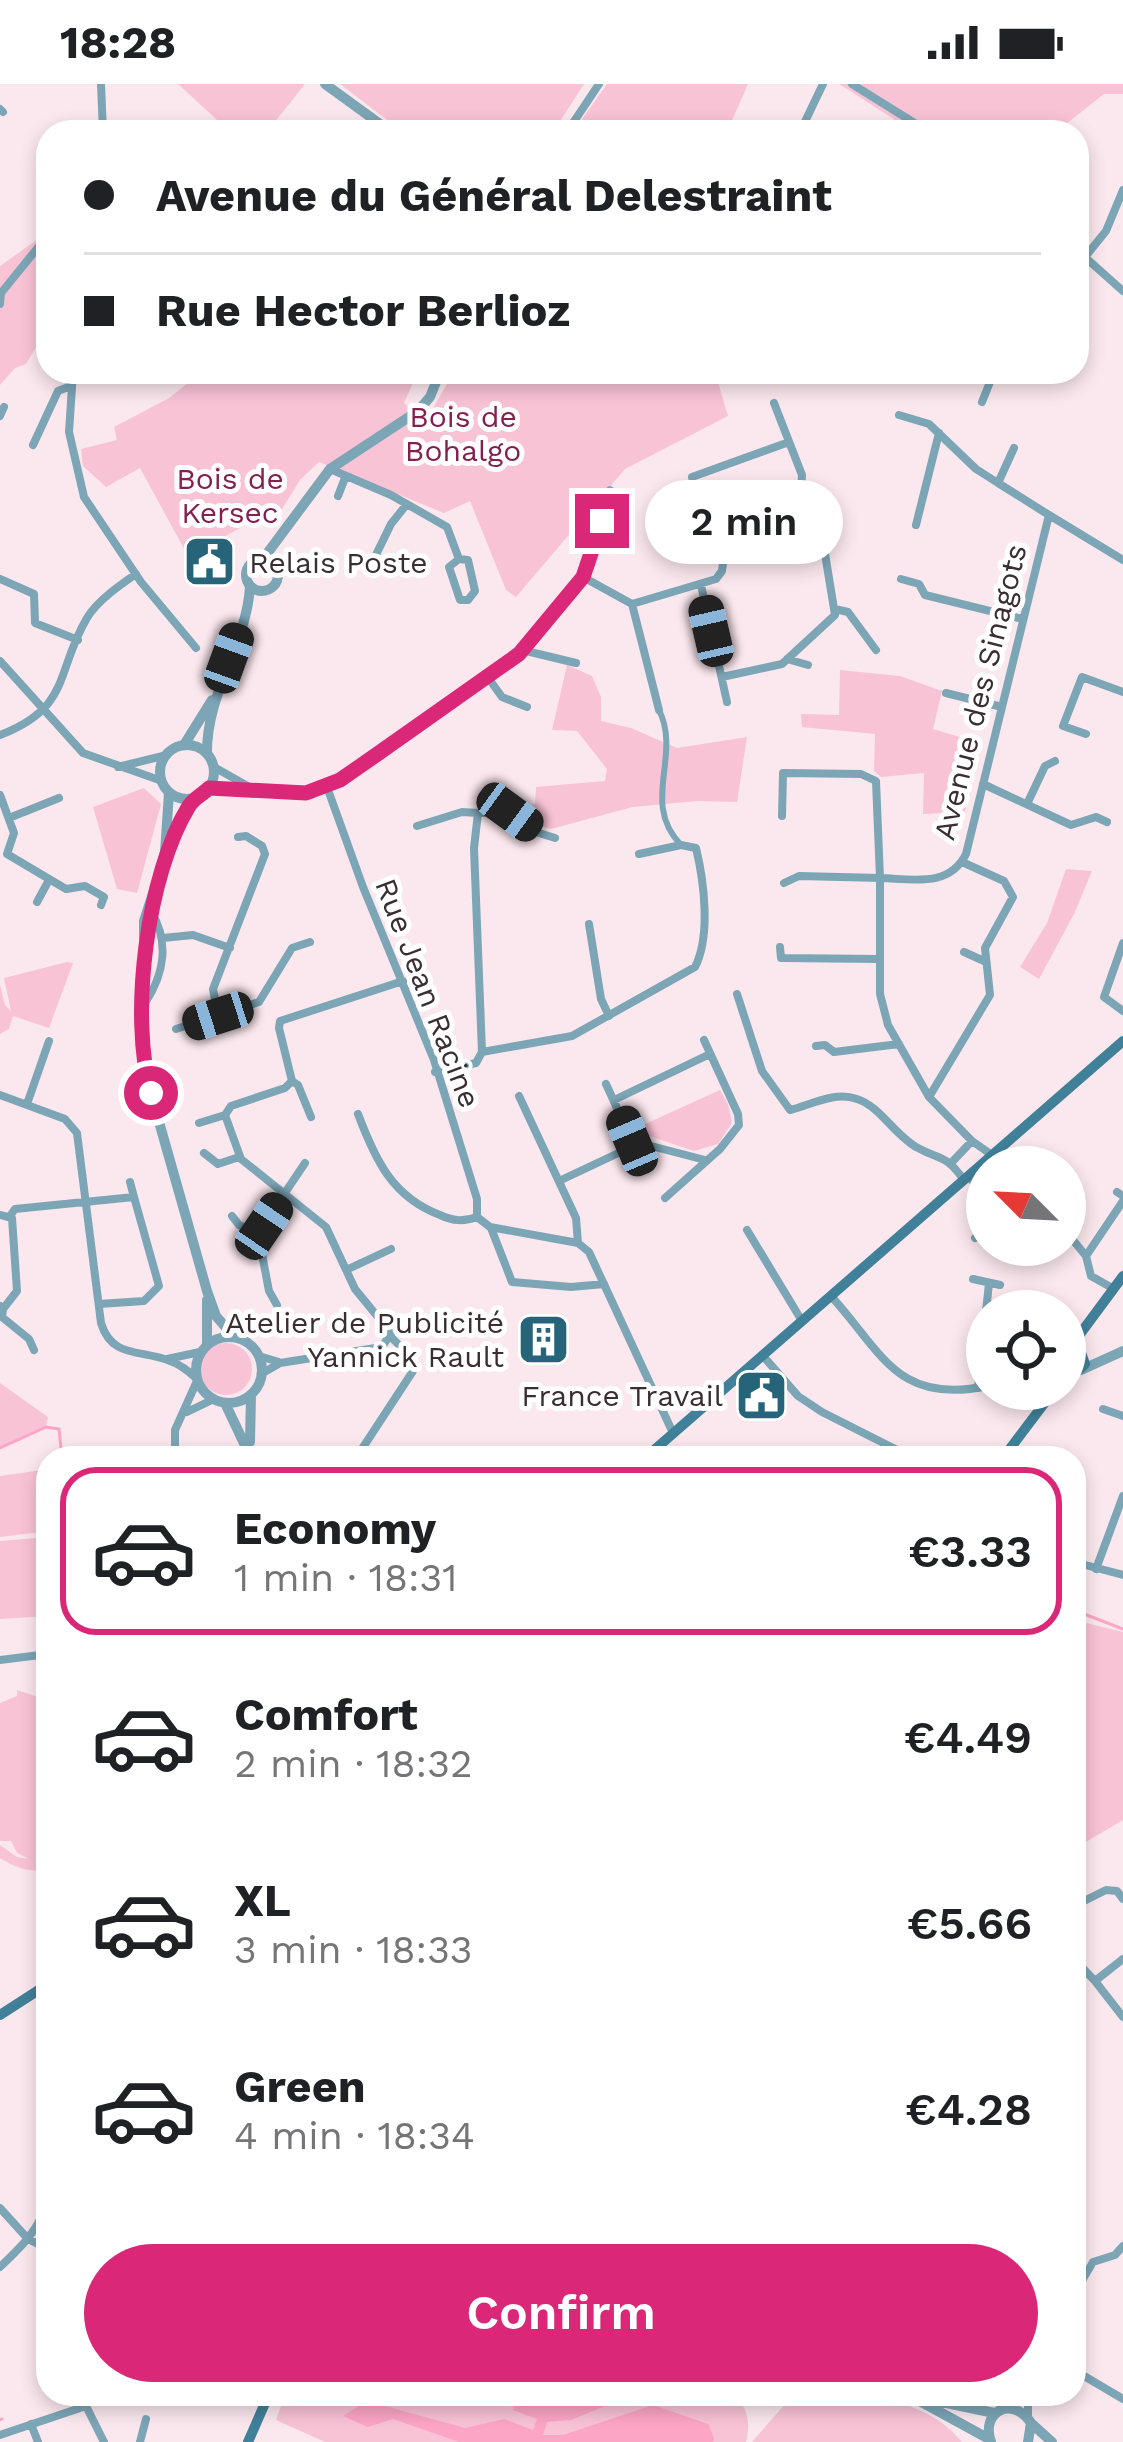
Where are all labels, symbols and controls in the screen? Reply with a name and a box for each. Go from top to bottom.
text: 18:28 [60,16,176,69]
text: Avenue du Général Delestraint [156,169,832,222]
text: Rue Hector Berlioz [156,284,571,337]
park label: Bois de Bohalgo [405,399,521,468]
park label: Bois de Kersec [176,461,284,530]
callout: 2 min [644,479,842,563]
route end [575,494,629,548]
text: 2 min [691,499,797,544]
public building icon: Relais Poste [182,534,238,590]
street label: Avenue des Sinagots [926,541,1034,843]
place label: Relais Poste [249,545,428,580]
car [685,592,737,670]
car [200,618,258,698]
car [470,776,550,848]
street label: Rue Jean Racine [368,874,488,1112]
car [178,988,258,1044]
route start [124,1066,178,1120]
car [601,1101,663,1181]
north arrow [966,1146,1086,1266]
map controls [966,1146,1086,1410]
car [229,1186,299,1266]
button: locate [966,1290,1086,1410]
place label: Atelier de Publicité Yannick Rault [225,1305,504,1374]
building icon: Atelier de Publicité Yannick Rault [515,1311,571,1367]
public building icon: France Travail [734,1367,790,1423]
place label: France Travail [521,1378,723,1413]
icon: car [90,1497,198,1605]
text: Economy [234,1502,436,1555]
text: €3.33 [908,1525,1032,1578]
text: 1 min · 18:31 [234,1555,458,1600]
icon: car [90,1683,198,1791]
text: Comfort [234,1688,418,1741]
text: €4.49 [904,1711,1032,1764]
text: 2 min · 18:32 [234,1741,473,1786]
icon: car [90,1869,198,1977]
text: XL [234,1874,291,1927]
text: €5.66 [907,1897,1032,1950]
text: 3 min · 18:33 [234,1927,473,1972]
icon: car [90,2055,198,2163]
text: Green [234,2060,366,2113]
text: €4.28 [905,2083,1032,2136]
text: 4 min · 18:34 [234,2113,475,2158]
button: Confirm [84,2244,1038,2382]

